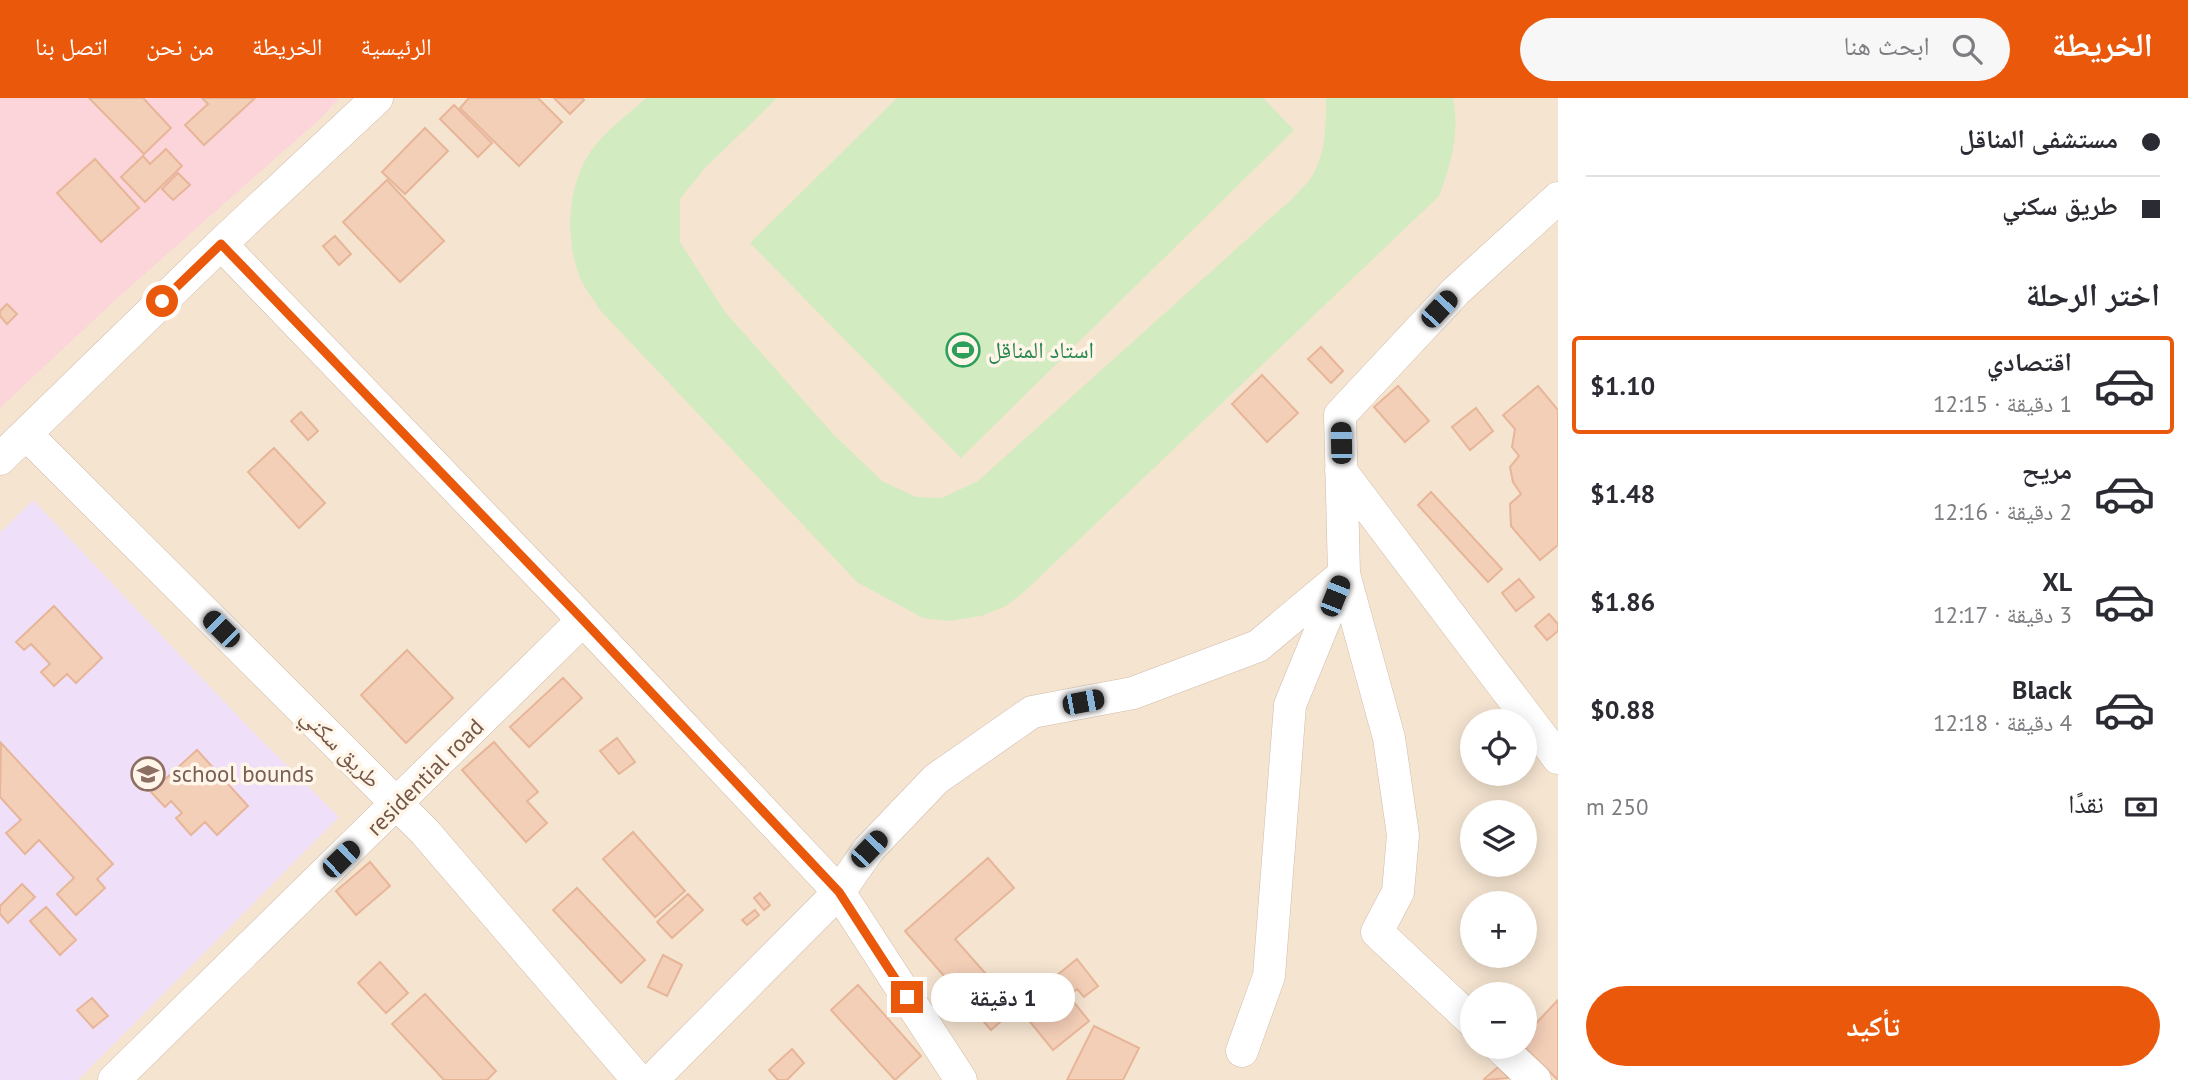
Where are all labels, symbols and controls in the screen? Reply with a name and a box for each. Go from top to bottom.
search box [1520,18,2010,81]
text: الخريطة [2052,22,2153,65]
text: ابحث هنا [1844,29,1930,62]
icon: search [1948,30,1986,68]
text: اتصل بنا [35,31,108,62]
text: من نحن [146,31,214,62]
text: الخريطة [252,31,323,62]
text: الرئيسية [361,31,432,62]
text: مستشفى المناقل [1959,122,2118,155]
text: طريق سكني [2002,189,2118,222]
text: اختر الرحلة [2026,273,2160,315]
route start [146,285,178,317]
car [1417,286,1462,332]
sports icon: استاد المناقل [944,331,982,369]
place label: استاد المناقل [988,335,1094,364]
text: اقتصادي [1987,345,2072,378]
icon: car [2093,354,2156,417]
text: $1.10 [1590,369,1655,402]
text: 1 دقيقة · 12:15 [1933,389,2072,418]
car [1331,422,1352,464]
text: مريح [2022,453,2072,486]
icon: car [2093,462,2156,525]
text: $1.48 [1590,477,1655,510]
text: 2 دقيقة · 12:16 [1933,497,2072,526]
text: XL [2042,565,2072,598]
icon: car [2093,570,2156,633]
car [1318,573,1353,619]
text: $1.86 [1590,585,1655,618]
text: 3 دقيقة · 12:17 [1933,600,2072,629]
car [199,607,244,651]
text: Black [2012,673,2072,706]
icon: car [2093,678,2156,741]
car [1061,688,1106,716]
text: $0.88 [1590,693,1655,726]
street label: طريق سكني [292,702,387,797]
text: 4 دقيقة · 12:18 [1933,708,2072,737]
map controls [1460,709,1537,1059]
button: locate [1460,709,1537,786]
street label: residential road [360,712,489,841]
school or university icon: school bounds [129,755,167,793]
place label: school bounds [172,759,314,788]
text: نقدًا [2068,787,2104,820]
icon: cash [2122,788,2160,826]
text: 250 m [1586,792,1648,821]
button: layers [1460,800,1537,877]
car [847,827,892,871]
car [319,837,364,881]
button: + [1460,891,1537,968]
callout: 1 دقيقة [932,972,1075,1021]
route end [891,981,923,1013]
button: − [1460,982,1537,1059]
text: 1 دقيقة [969,983,1037,1012]
button: تأكيد [1586,986,2160,1066]

